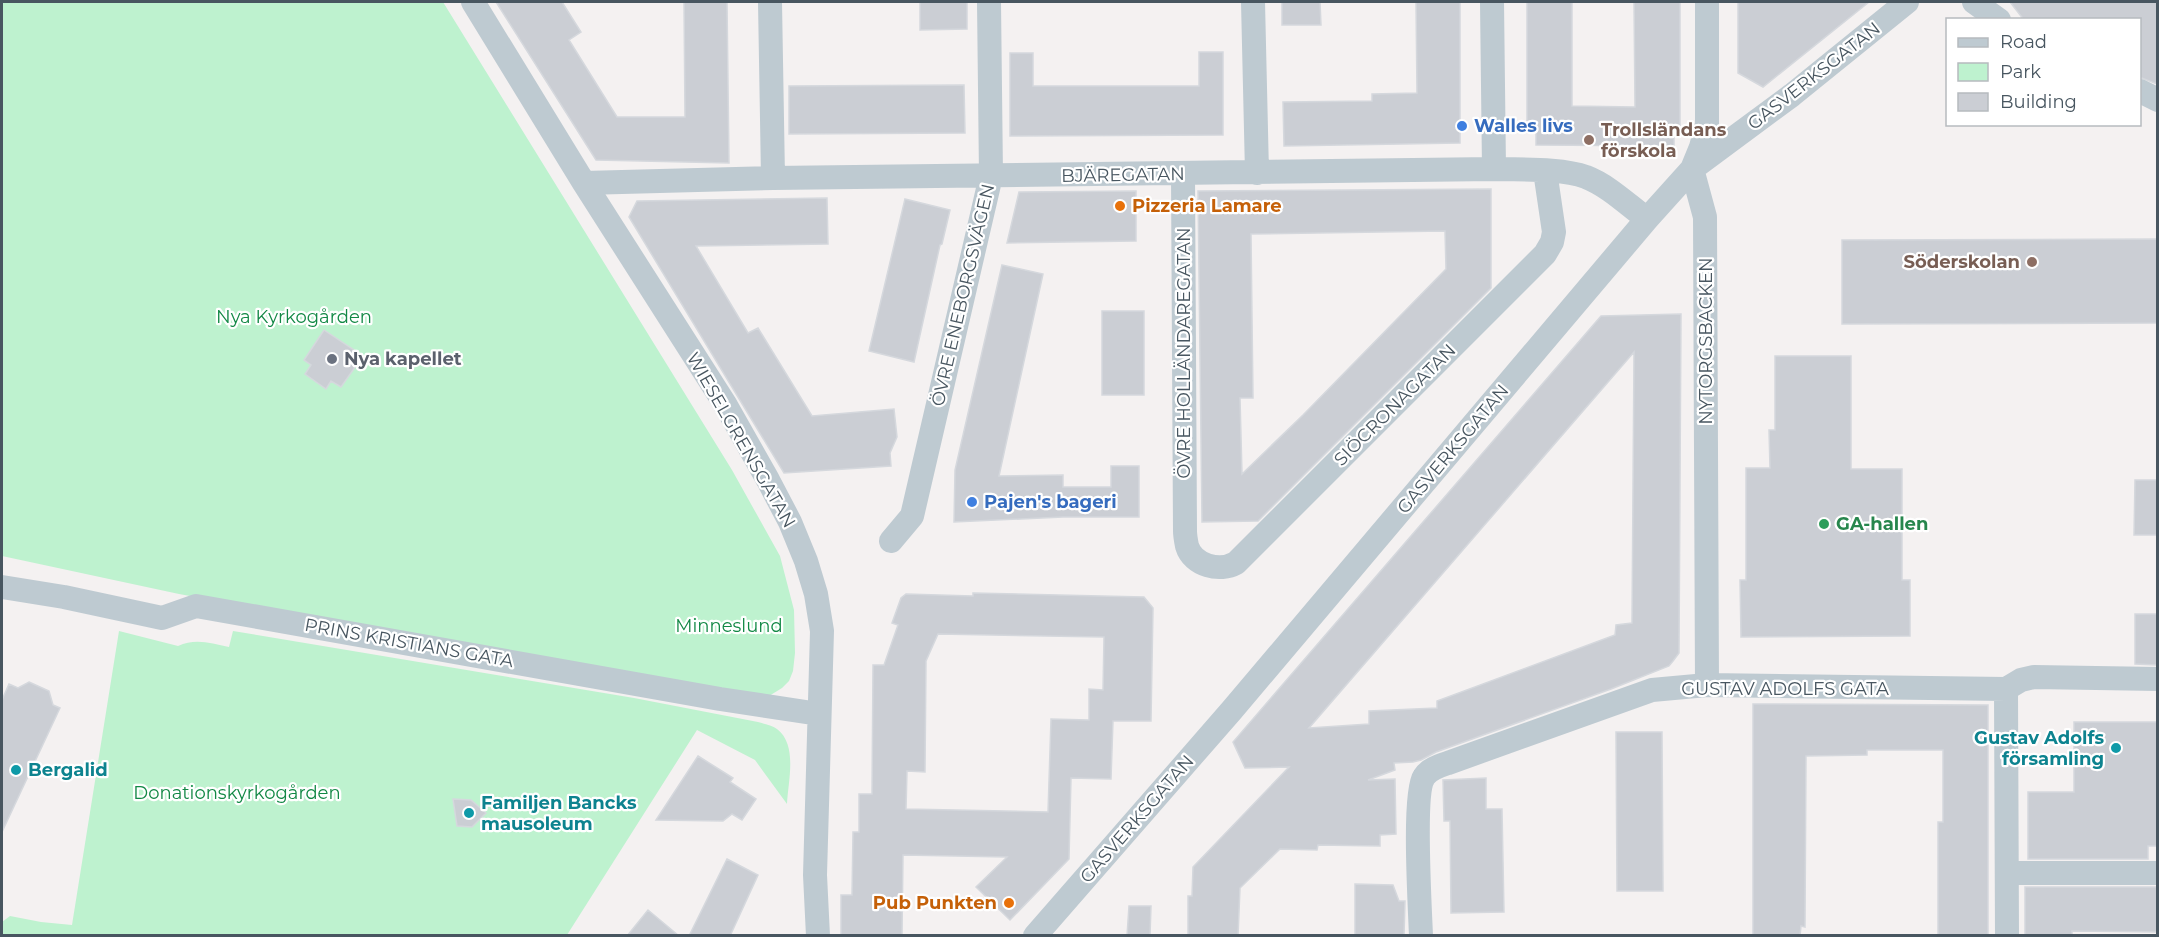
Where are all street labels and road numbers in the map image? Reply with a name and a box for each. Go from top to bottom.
street label: GASVERKSGATAN [1743,17,1885,135]
street label: BJÄREGATAN [1061,163,1185,187]
street label: ÖVRE ENEBORGSVÄGEN [927,182,999,408]
street label: ÖVRE HOLLÄNDAREGATAN [1173,227,1195,479]
street label: NYTORGSBACKEN [1695,257,1717,425]
street label: SIÖCRONAGATAN [1329,339,1461,471]
street label: WIESELGRENSGATAN [682,348,800,532]
street label: GASVERKSGATAN [1392,380,1514,518]
street label: PRINS KRISTIANS GATA [303,614,515,672]
street label: GUSTAV ADOLFS GATA [1681,678,1889,700]
street label: GASVERKSGATAN [1075,751,1199,887]

